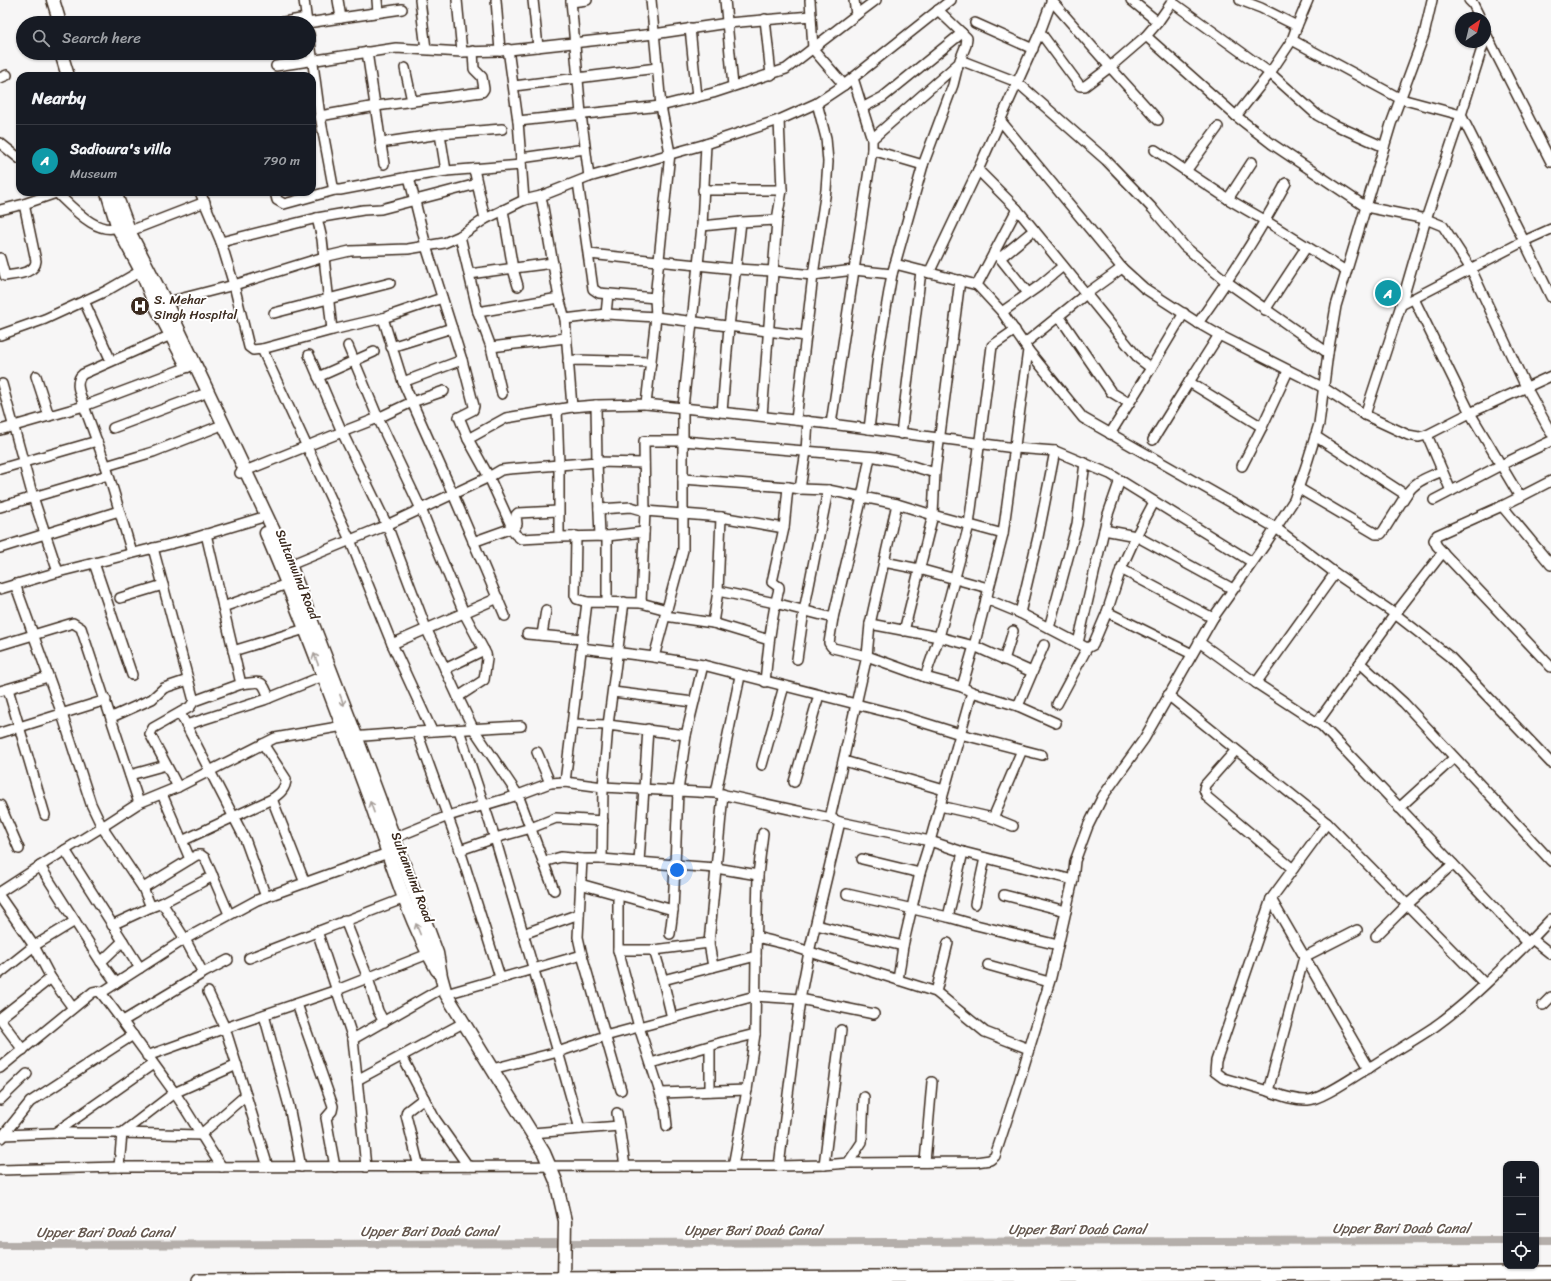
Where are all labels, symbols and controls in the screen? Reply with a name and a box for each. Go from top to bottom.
north arrow [1455,12,1491,48]
search box [16,16,316,60]
text: Search here [62,25,141,51]
icon: search [30,27,52,49]
text: Nearby [32,83,86,113]
text: Sadioura's villa [70,136,171,162]
text: A [41,149,49,172]
text: 790 m [263,149,300,172]
text: Museum [70,162,117,185]
pin: A [1375,278,1401,308]
place label: S. Mehar Singh Hospital [154,288,238,326]
hospital icon: S. Mehar Singh Hospital [129,295,151,317]
street label: Sultanwind Road [269,525,327,624]
one-way arrow [312,654,320,666]
one-way arrow [339,694,347,706]
one-way arrow [367,801,375,813]
street label: Sultanwind Road [385,828,441,927]
your location [667,860,687,880]
one-way arrow [413,923,421,935]
map controls [1503,1161,1539,1269]
button: + [1503,1161,1539,1197]
button: − [1503,1197,1539,1233]
water label: Upper Bari Doab Canal [1332,1216,1473,1241]
water label: Upper Bari Doab Canal [1008,1217,1149,1242]
water label: Upper Bari Doab Canal [684,1218,825,1243]
water label: Upper Bari Doab Canal [360,1219,501,1244]
water label: Upper Bari Doab Canal [36,1220,177,1245]
button: locate [1503,1233,1539,1269]

